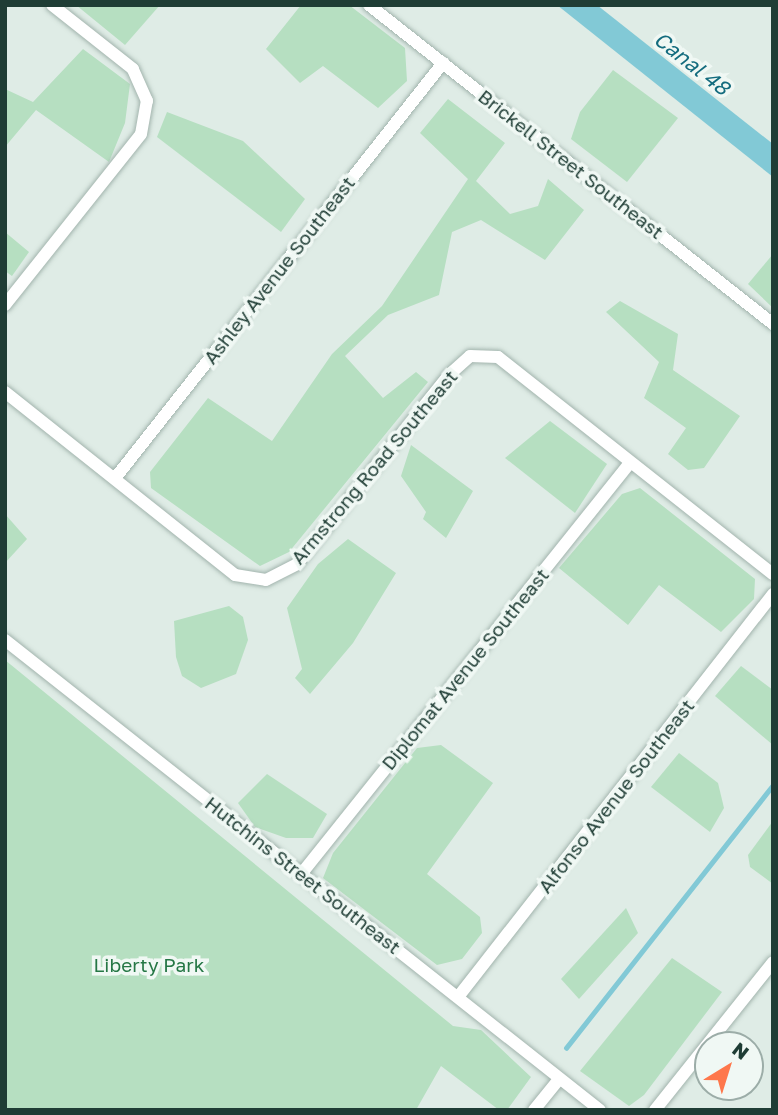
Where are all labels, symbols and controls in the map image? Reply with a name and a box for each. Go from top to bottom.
water label: Canal 48 [649,26,735,100]
street label: Brickell Street Southeast [474,85,668,243]
street label: Ashley Avenue Southeast [199,172,359,368]
street label: Armstrong Road Southeast [286,365,462,569]
street label: Diplomat Avenue Southeast [377,564,553,774]
street label: Alfonso Avenue Southeast [533,695,699,897]
street label: Hutchins Street Southeast [201,792,405,958]
park label: Liberty Park [94,954,204,976]
north arrow [694,1031,764,1101]
text: N [728,1037,754,1064]

